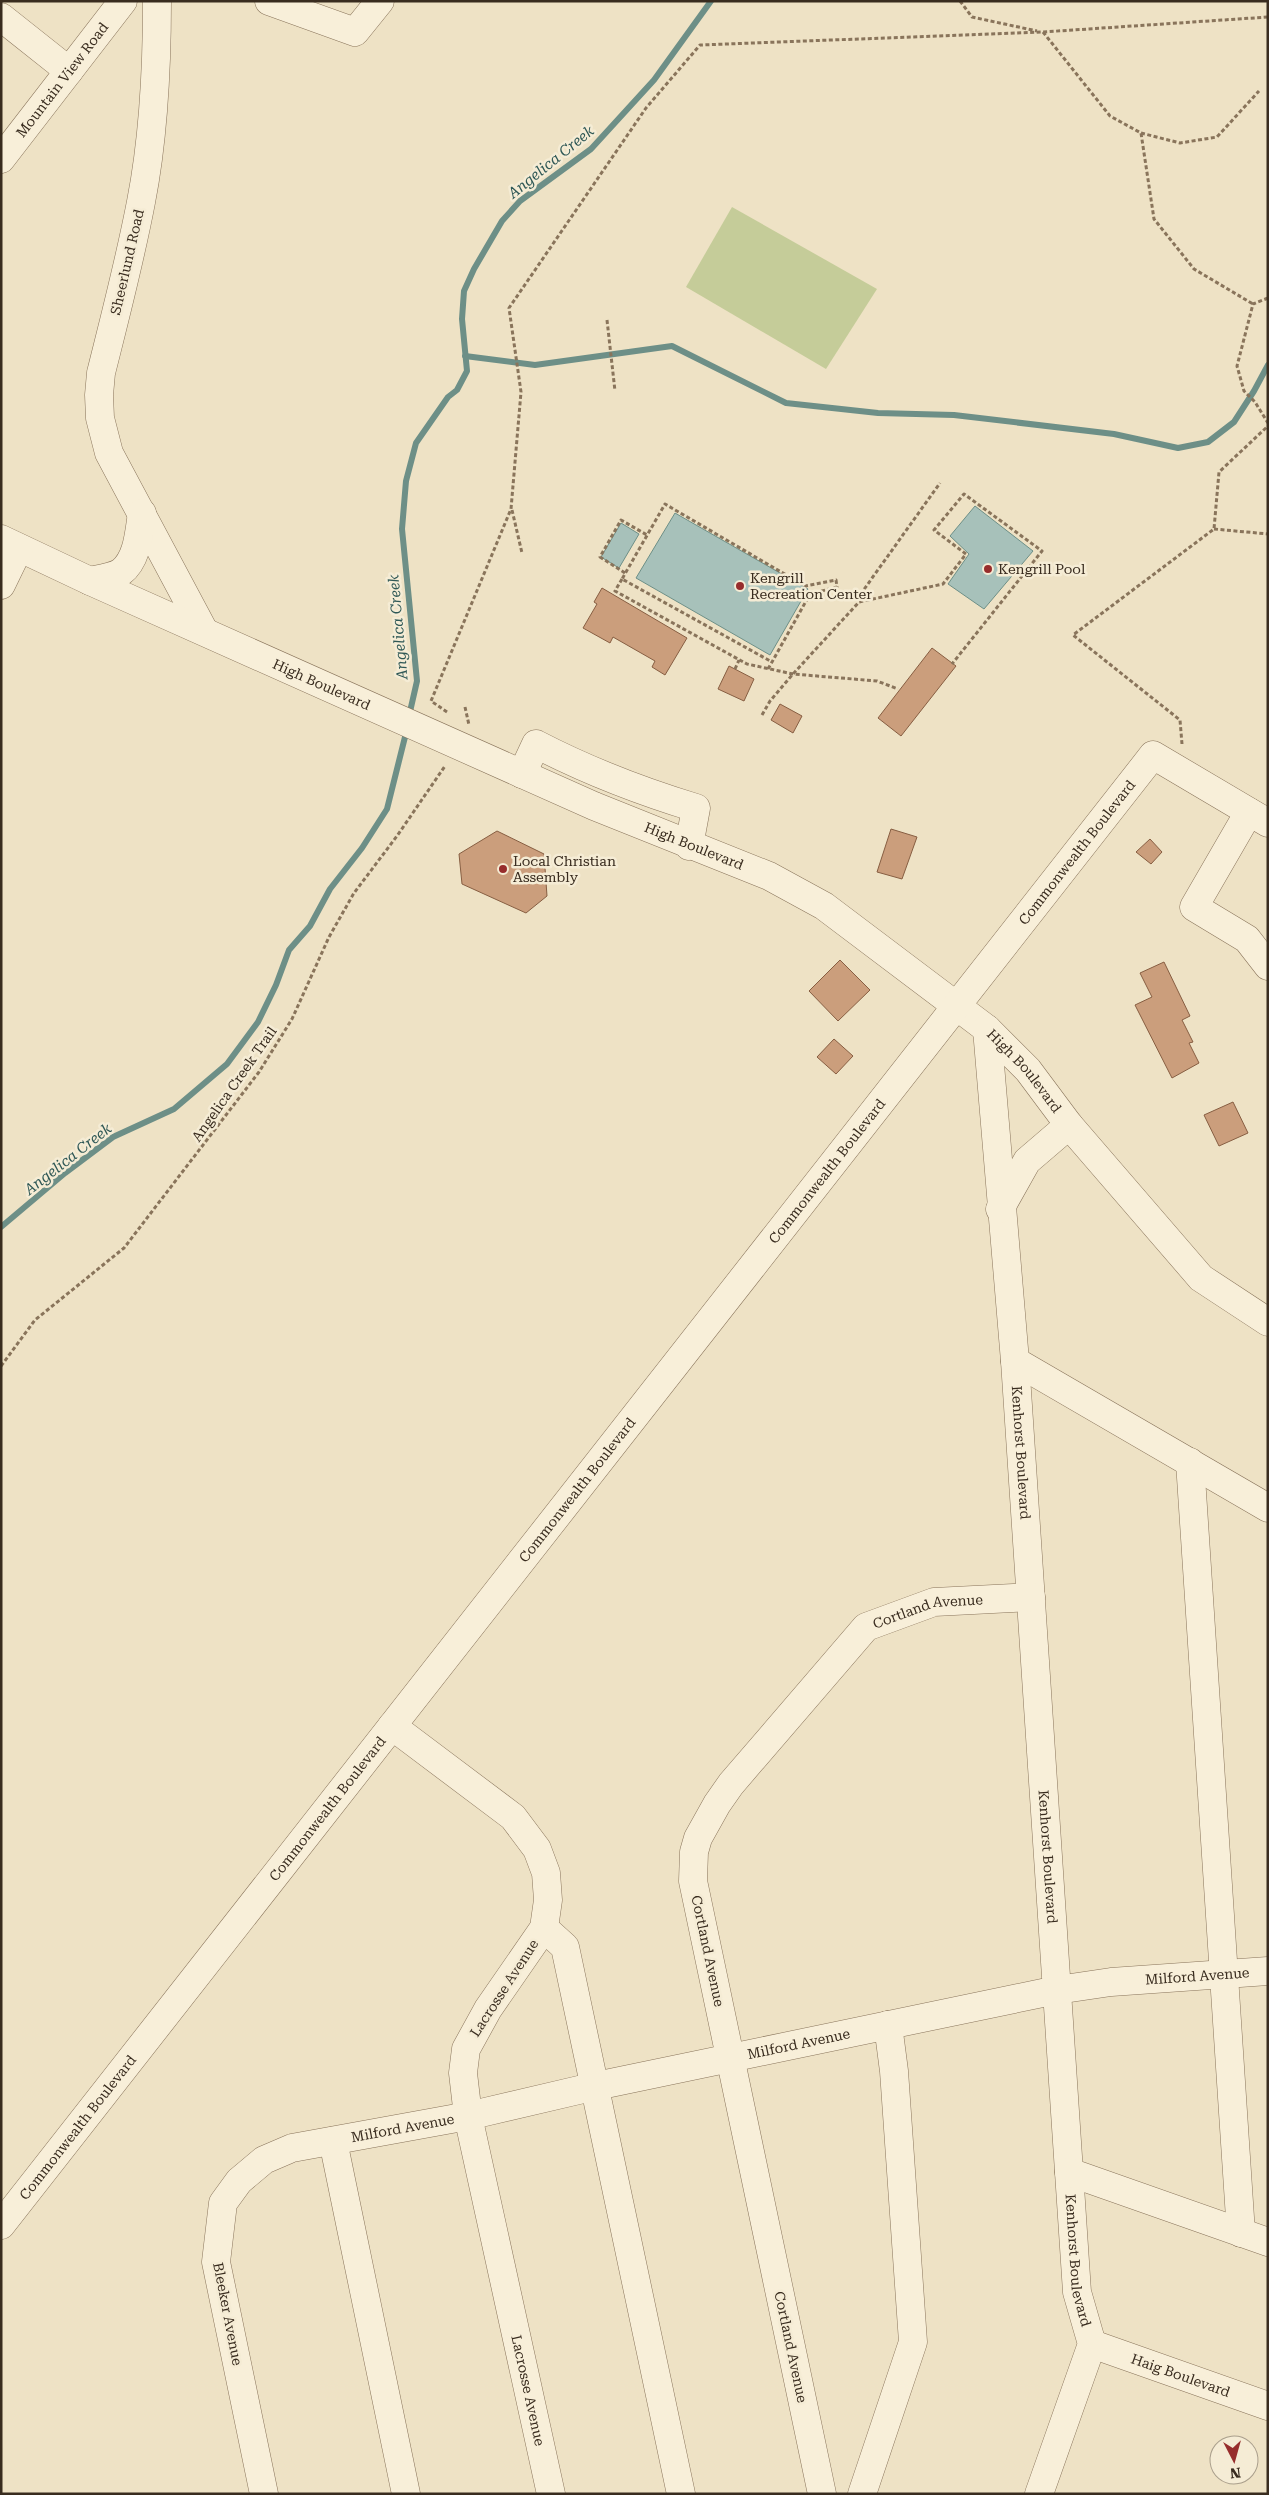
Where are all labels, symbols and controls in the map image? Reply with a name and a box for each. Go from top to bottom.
street label: Mountain View Road [13,19,111,140]
water label: Angelica Creek [504,121,598,203]
street label: Sheerlund Road [107,208,147,316]
place label: Kengrill Pool [998,561,1086,577]
marker: Kengrill Pool [982,563,994,575]
place label: Kengrill Recreation Center [750,570,872,602]
water label: Angelica Creek [384,573,412,681]
marker: Kengrill Recreation Center [734,580,746,592]
street label: High Boulevard [270,656,373,713]
street label: Commonwealth Boulevard [1015,777,1138,928]
street label: High Boulevard [642,819,746,873]
place label: Local Christian Assembly [513,853,616,885]
marker: Local Christian Assembly [497,863,509,875]
street label: Angelica Creek Trail [188,1023,280,1144]
street label: High Boulevard [984,1026,1065,1116]
street label: Commonwealth Boulevard [765,1096,888,1247]
water label: Angelica Creek [20,1119,116,1199]
street label: Kenhorst Boulevard [1009,1385,1034,1520]
street label: Commonwealth Boulevard [516,1414,639,1565]
street label: Cortland Avenue [871,1591,984,1632]
street label: Commonwealth Boulevard [266,1733,389,1884]
street label: Kenhorst Boulevard [1036,1789,1060,1924]
street label: Cortland Avenue [688,1894,728,2008]
street label: Lacrosse Avenue [467,1936,542,2040]
street label: Milford Avenue [1145,1964,1250,1988]
street label: Milford Avenue [746,2025,852,2062]
street label: Commonwealth Boulevard [16,2052,139,2203]
street label: Milford Avenue [350,2111,456,2145]
street label: Kenhorst Boulevard [1062,2193,1095,2329]
street label: Bleeker Avenue [210,2261,246,2367]
street label: Cortland Avenue [771,2290,811,2404]
street label: Lacrosse Avenue [508,2334,548,2448]
street label: Haig Boulevard [1129,2350,1232,2400]
north arrow [1209,2435,1259,2485]
text: N [1229,2464,1242,2481]

